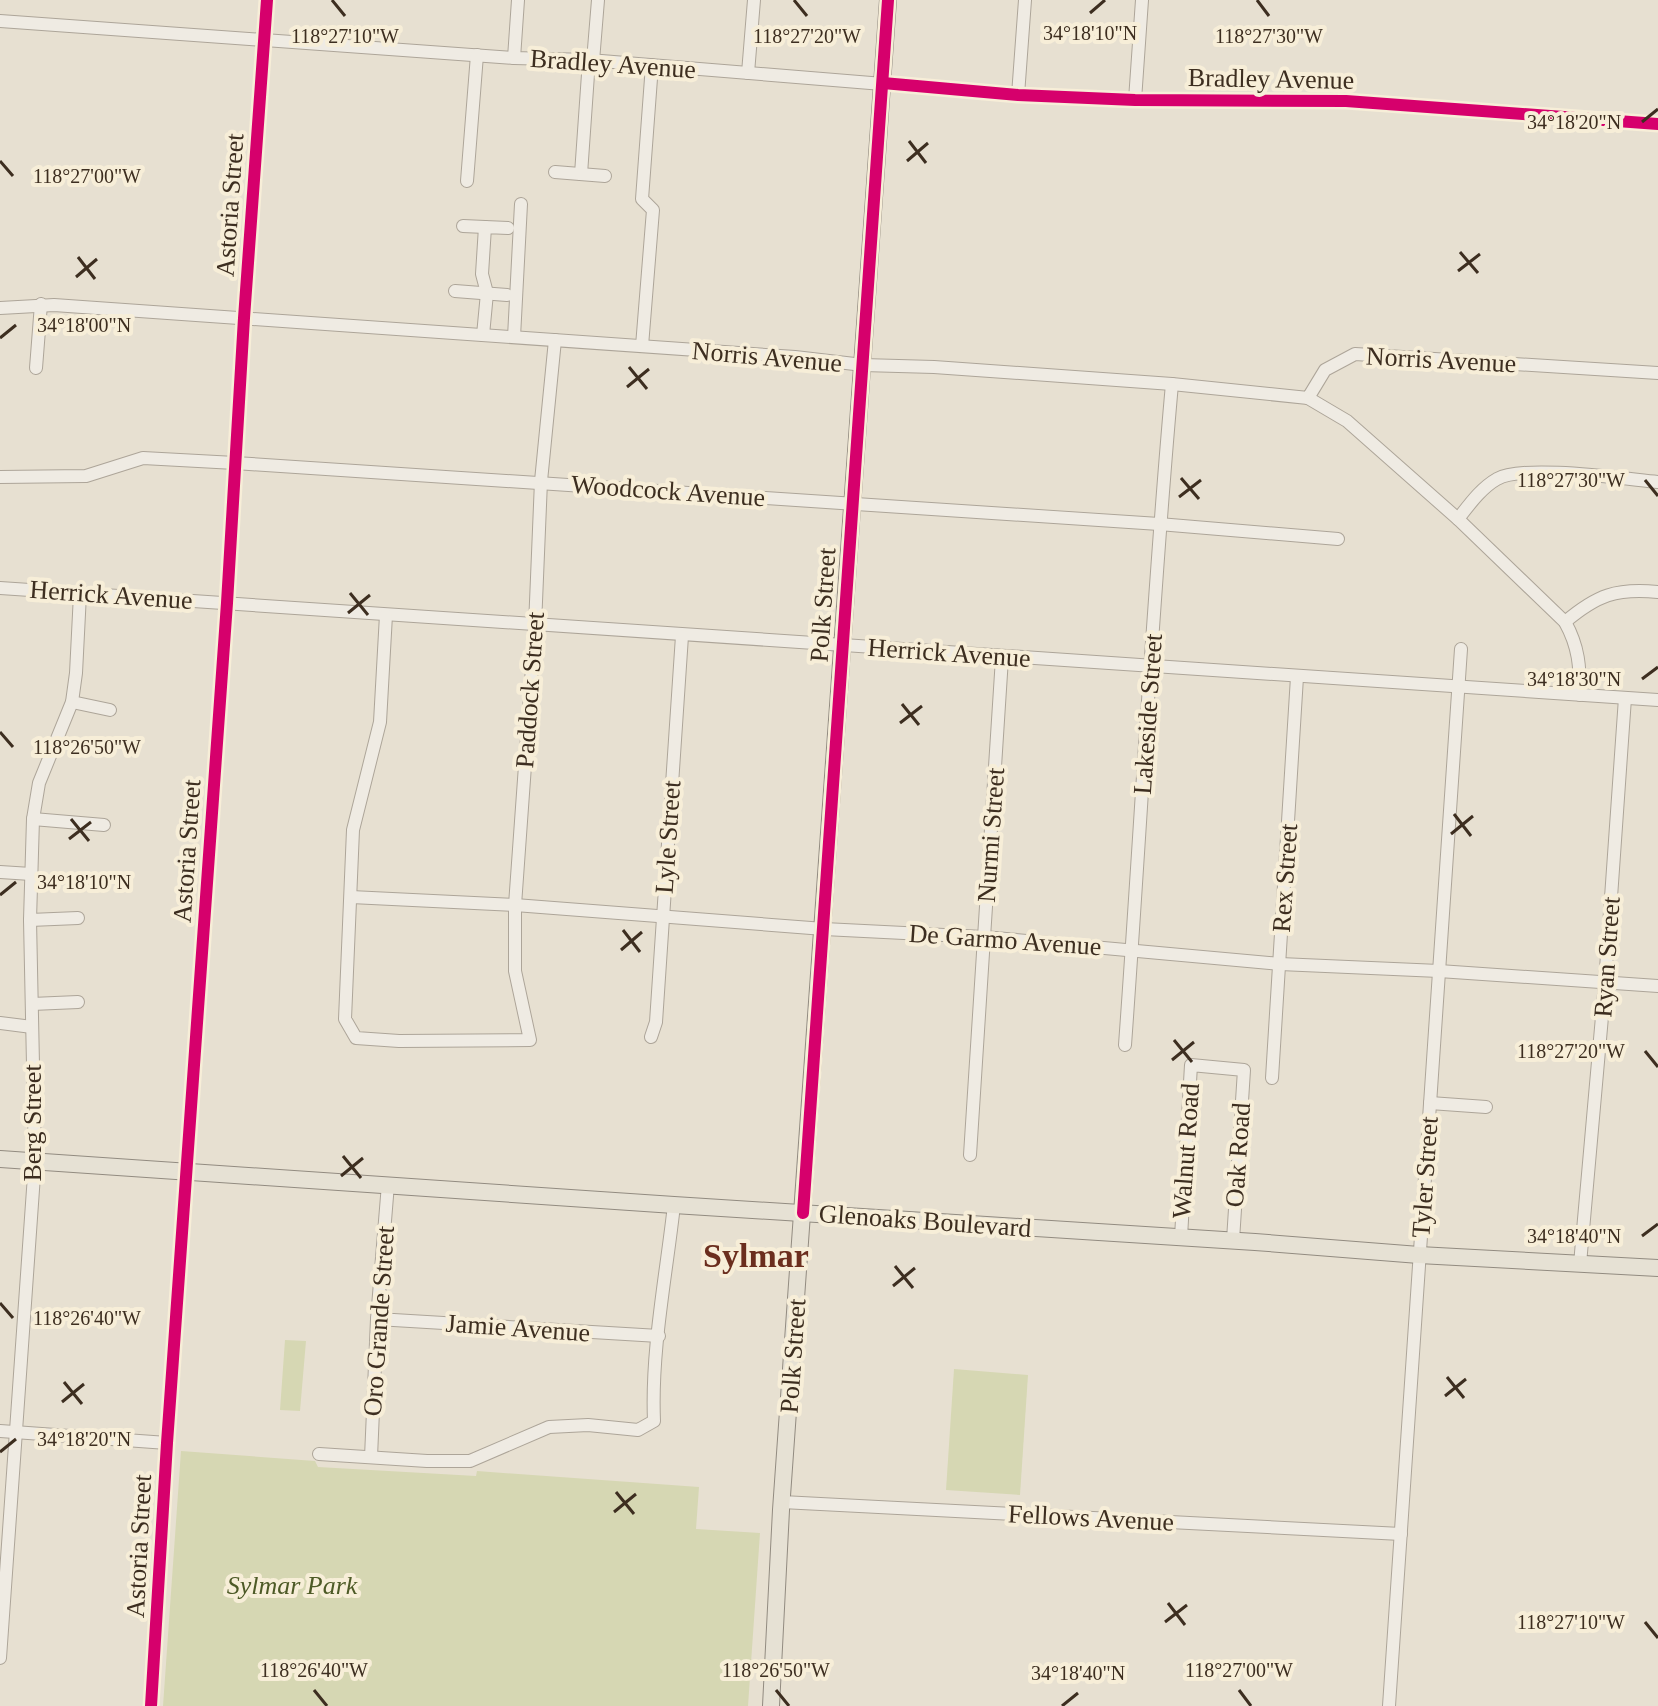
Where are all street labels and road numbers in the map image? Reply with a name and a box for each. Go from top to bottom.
street label: Bradley Avenue [529,44,697,84]
street label: Bradley Avenue [1188,63,1354,95]
street label: Astoria Street [211,132,250,278]
street label: Norris Avenue [691,336,843,378]
street label: Norris Avenue [1365,342,1517,378]
street label: Woodcock Avenue [570,470,766,512]
street label: Polk Street [805,546,842,663]
street label: Herrick Avenue [28,575,194,615]
street label: Paddock Street [510,610,550,769]
street label: Lakeside Street [1128,632,1168,795]
street label: Herrick Avenue [866,633,1032,673]
street label: Nurmi Street [972,766,1010,903]
street label: Astoria Street [168,778,207,924]
street label: Lyle Street [650,779,686,895]
street label: Rex Street [1267,822,1303,933]
street label: Ryan Street [1588,895,1626,1018]
street label: De Garmo Avenue [908,919,1102,961]
street label: Berg Street [18,1064,47,1182]
street label: Walnut Road [1167,1082,1205,1220]
street label: Oak Road [1220,1102,1256,1208]
street label: Tyler Street [1406,1115,1444,1239]
street label: Glenoaks Boulevard [818,1199,1032,1243]
street label: Oro Grande Street [358,1224,400,1417]
street label: Polk Street [775,1297,812,1414]
street label: Jamie Avenue [445,1308,591,1348]
street label: Astoria Street [121,1473,157,1619]
street label: Fellows Avenue [1007,1499,1175,1537]

